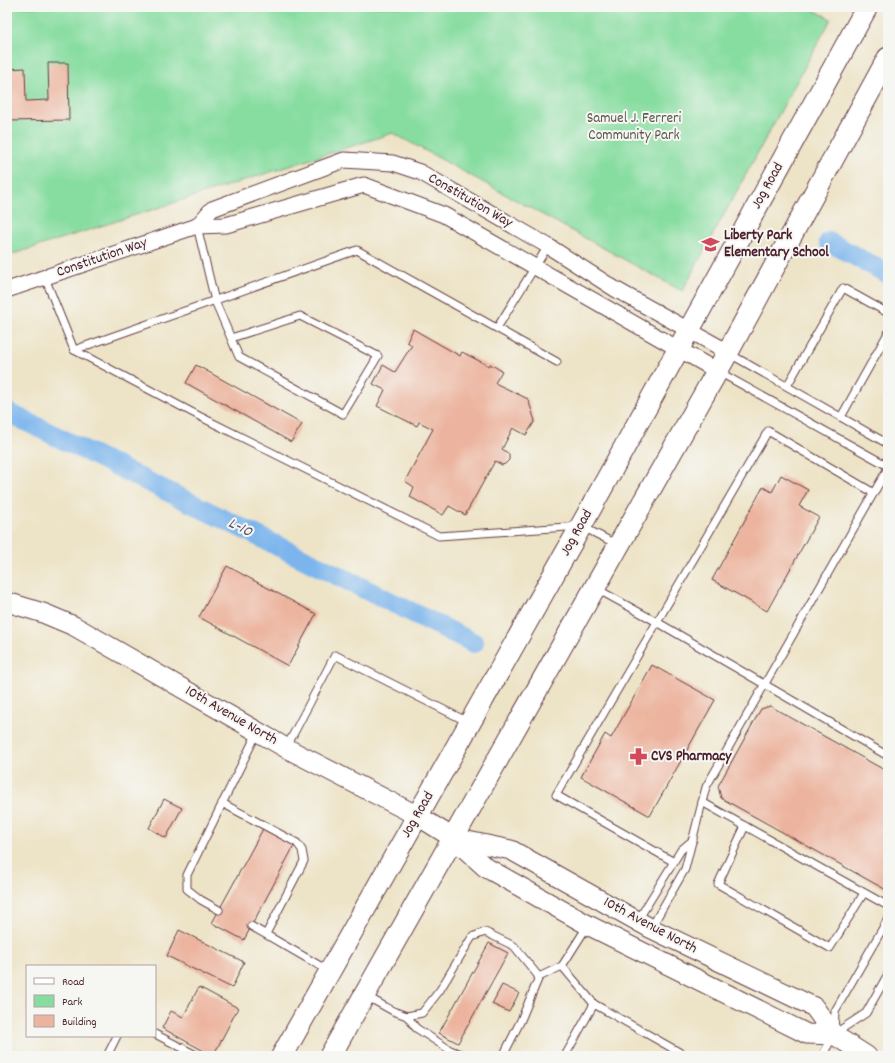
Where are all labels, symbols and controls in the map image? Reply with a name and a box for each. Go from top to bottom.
park label: Samuel J. Ferreri Community Park [587,108,682,147]
street label: Jog Road [746,159,790,213]
street label: Constitution Way [424,168,517,235]
place label: Liberty Park Elementary School [724,225,829,264]
street label: Constitution Way [54,232,151,284]
school or university icon: Liberty Park Elementary School [701,235,721,255]
street label: Jog Road [555,506,599,560]
water label: L-10 [224,512,257,544]
street label: 10th Avenue North [181,681,282,752]
place label: CVS Pharmacy [651,746,732,768]
pharmacy icon: CVS Pharmacy [628,747,648,767]
street label: Jog Road [396,788,440,842]
street label: 10th Avenue North [599,892,701,960]
legend [26,965,156,1037]
text: Road [62,974,84,991]
text: Park [62,994,83,1011]
text: Building [62,1014,97,1031]

